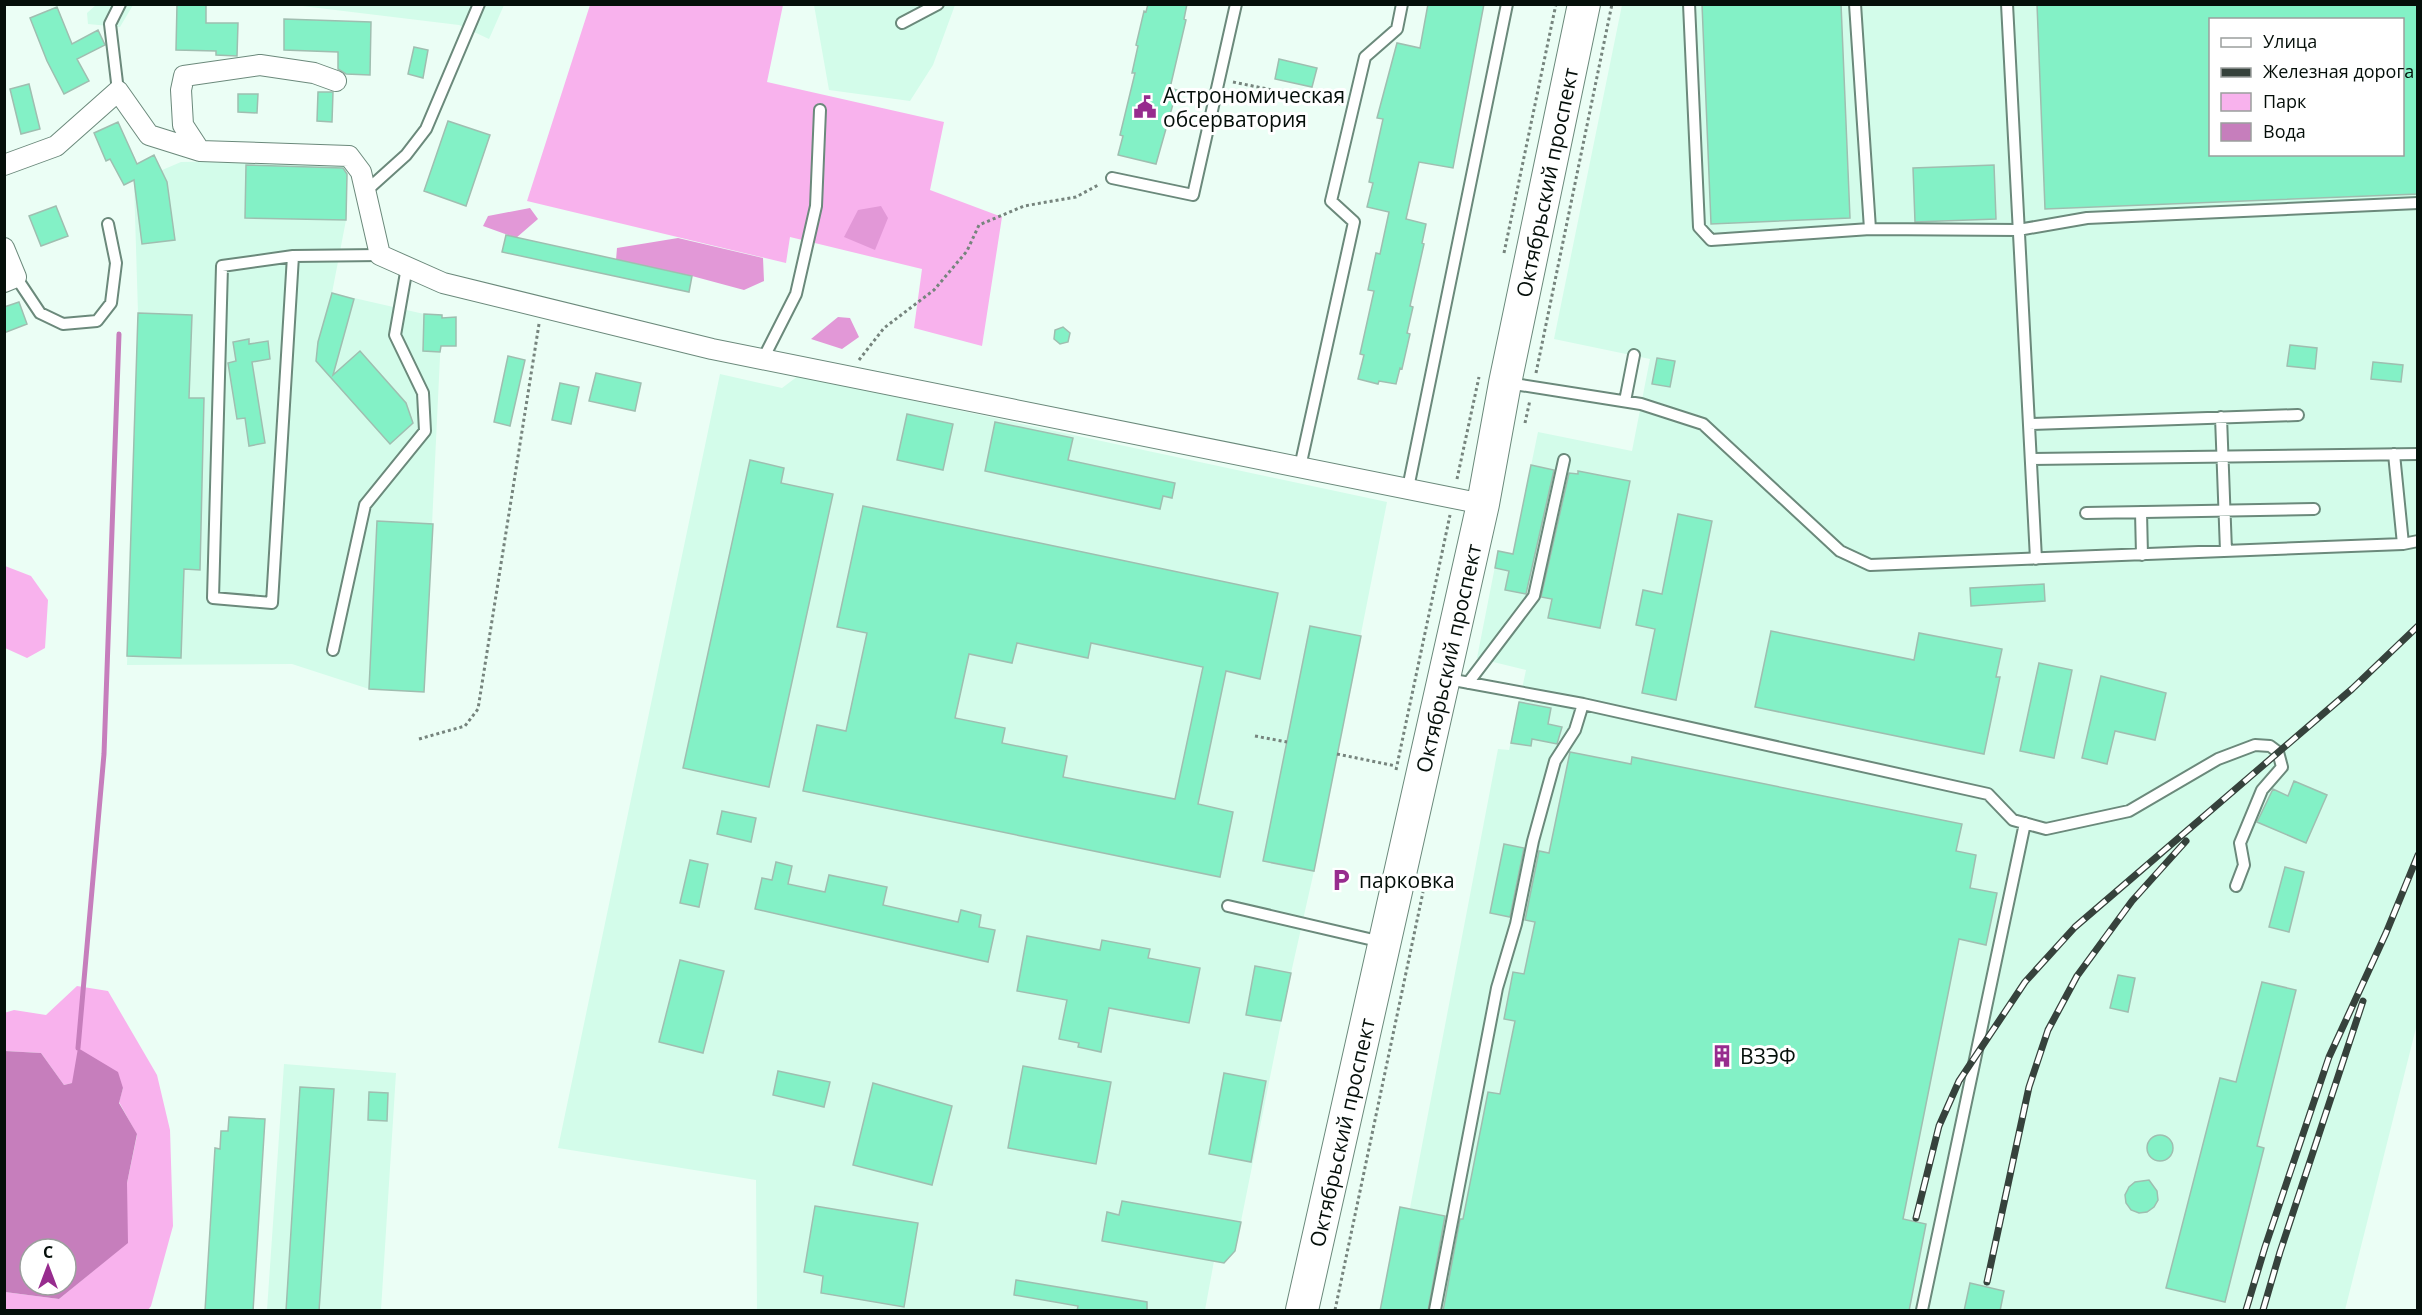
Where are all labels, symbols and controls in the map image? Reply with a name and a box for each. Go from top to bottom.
legend [2209,18,2404,156]
text: Улица [2263,29,2317,53]
text: Железная дорога [2263,59,2414,83]
street label: Октябрьский проспект [1509,65,1584,300]
place label: Aстрономическая обсерватория [1163,81,1345,133]
text: Парк [2263,89,2307,113]
public building icon: Aстрономическая обсерватория [1132,94,1158,120]
text: Вода [2263,119,2306,143]
street label: Октябрьский проспект [1409,541,1488,775]
place label: парковка [1359,866,1455,894]
parking icon: парковка [1328,867,1354,893]
street label: Октябрьский проспект [1303,1015,1381,1250]
place label: ВЗЭФ [1740,1042,1796,1070]
building icon: ВЗЭФ [1709,1043,1735,1069]
north arrow [18,1237,78,1297]
text: С [43,1241,53,1263]

